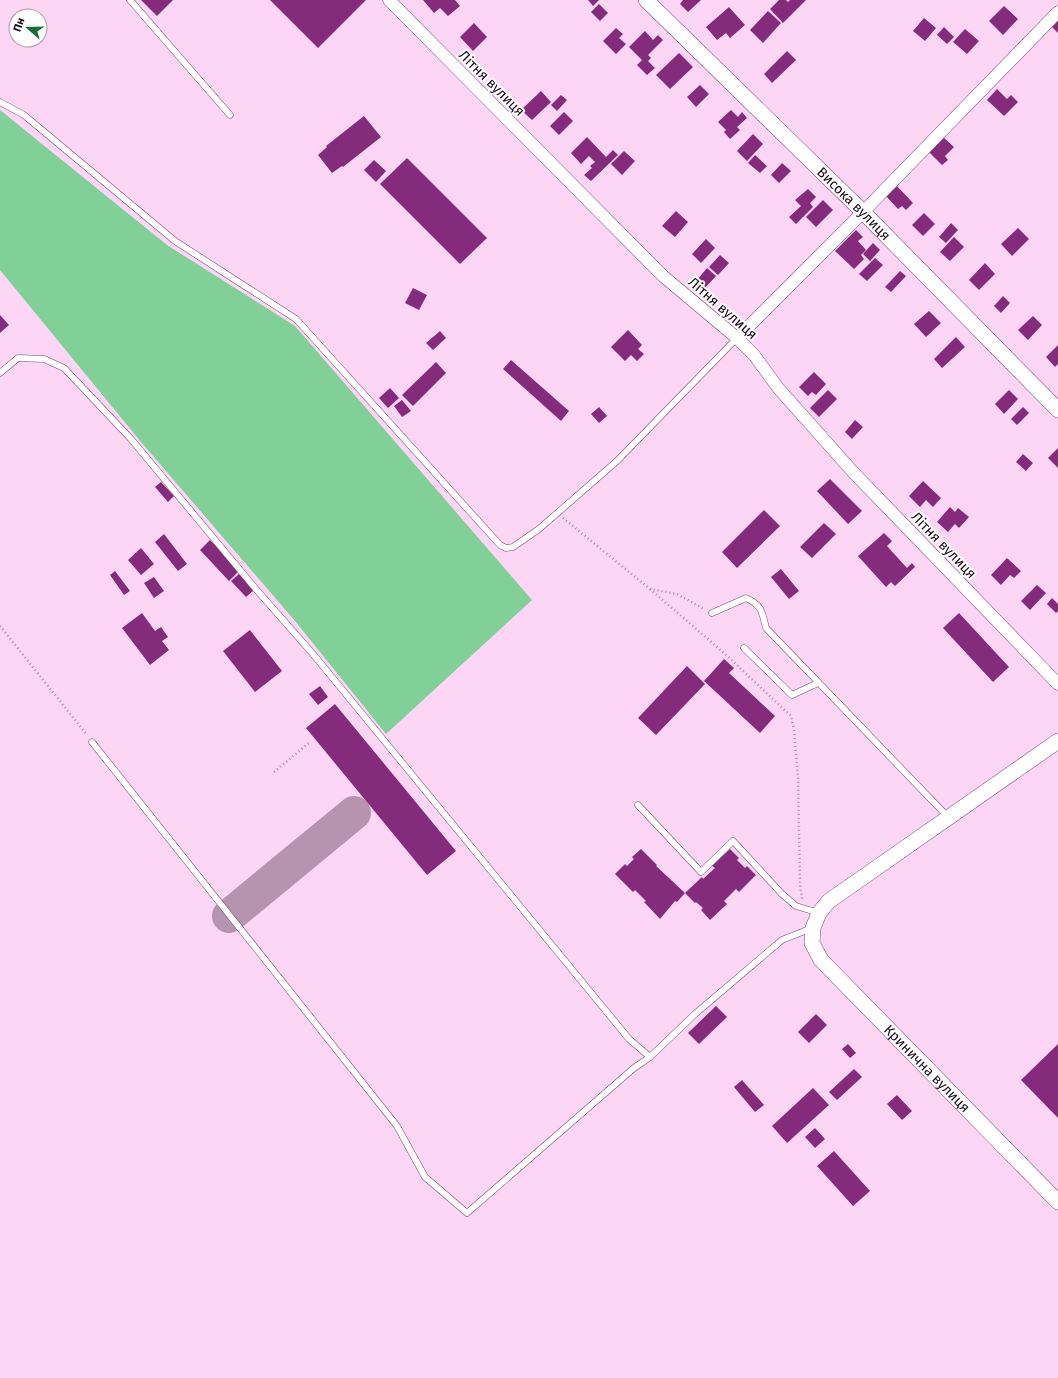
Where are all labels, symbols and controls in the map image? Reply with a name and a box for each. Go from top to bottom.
north arrow [8,8,48,48]
text: Пн [11,16,28,33]
street label: Літня вулиця [455,47,528,120]
street label: Висока вулиця [813,164,894,244]
street label: Літня вулиця [685,274,761,343]
street label: Літня вулиця [908,508,980,582]
street label: Кринична вулиця [880,1021,973,1116]

